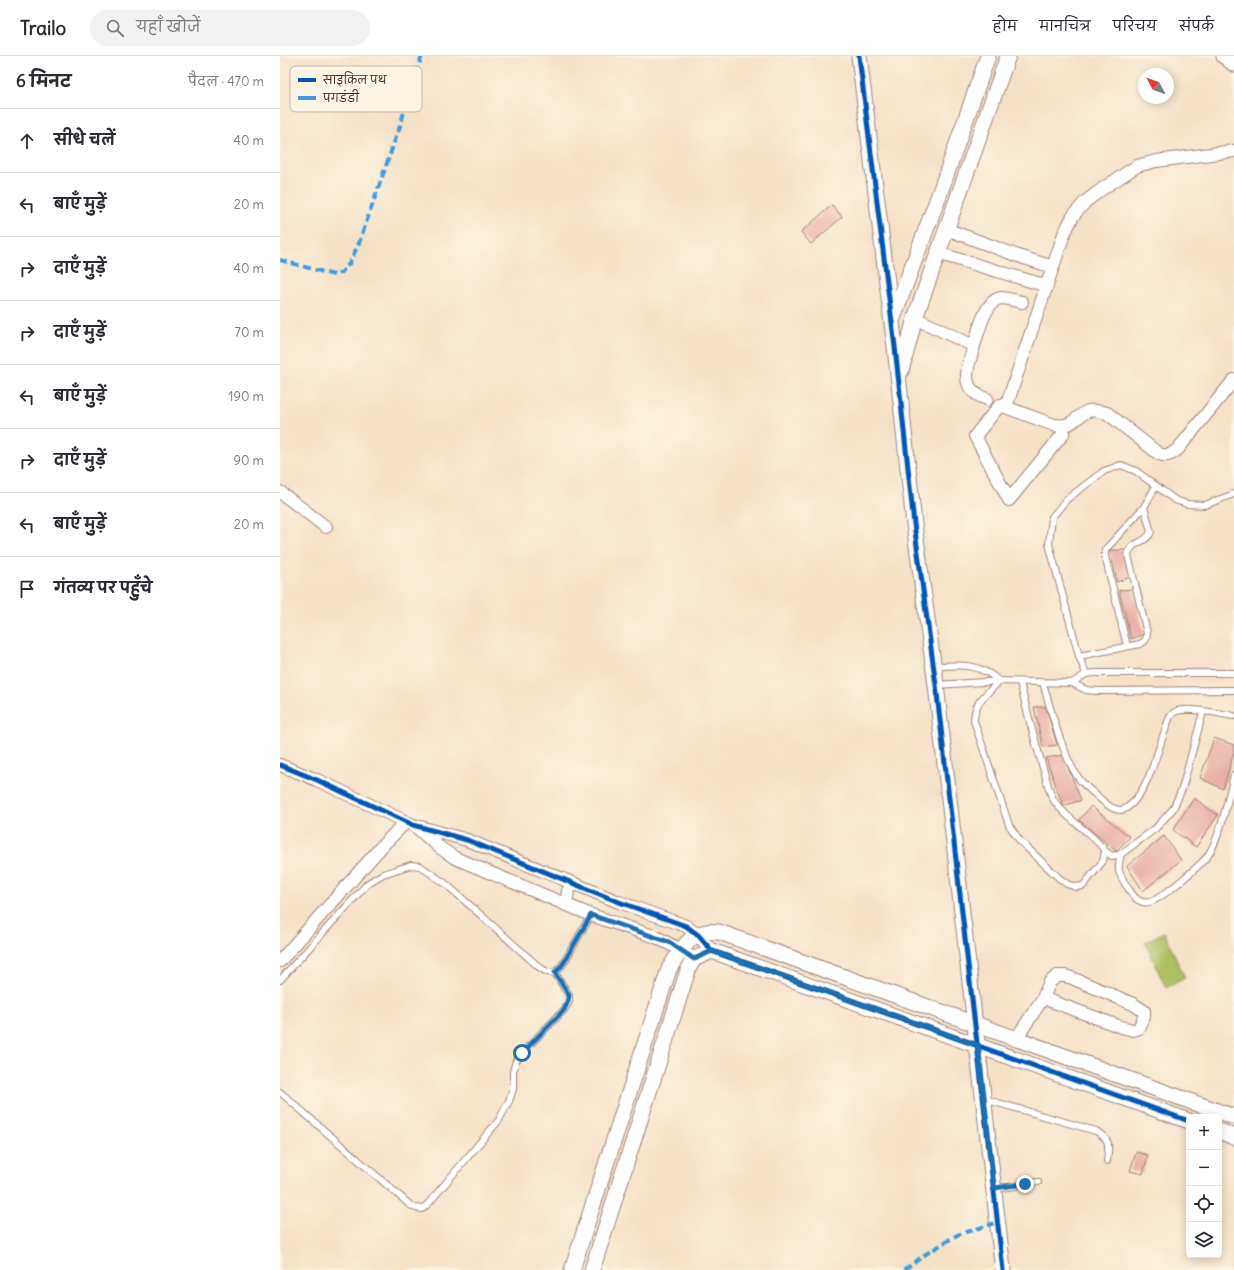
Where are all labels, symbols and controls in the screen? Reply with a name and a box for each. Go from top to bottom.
search box [90,10,370,46]
text: Trailo [20,16,66,40]
icon: search [104,17,126,39]
text: यहाँ खोजें [136,17,200,36]
text: होम [993,17,1017,35]
text: मानचित्र [1039,17,1091,35]
text: परिचय [1113,17,1157,35]
text: संपर्क [1179,17,1214,35]
legend [290,66,422,112]
north arrow [1138,68,1174,104]
text: 6 मिनट [16,70,71,92]
text: साइकिल पथ [322,71,388,87]
text: पैदल · 470 m [188,73,264,90]
text: पगडंडी [322,89,360,105]
icon: ahead [16,130,38,152]
text: सीधे चलें [54,130,115,149]
text: 40 m [233,132,264,149]
icon: left [16,194,38,216]
text: बाएँ मुड़ें [54,194,106,213]
text: 20 m [234,196,264,213]
icon: right [16,258,38,280]
text: दाएँ मुड़ें [54,258,106,277]
text: 40 m [233,260,264,277]
icon: right [16,322,38,344]
text: दाएँ मुड़ें [54,322,106,341]
text: 70 m [235,324,264,341]
icon: left [16,386,38,408]
text: बाएँ मुड़ें [54,386,106,405]
text: 190 m [228,388,264,405]
icon: right [16,450,38,472]
text: दाएँ मुड़ें [54,450,106,469]
text: 90 m [233,452,264,469]
icon: left [16,514,38,536]
text: बाएँ मुड़ें [54,514,106,533]
text: 20 m [234,516,264,533]
icon: arrive [16,578,38,600]
text: गंतव्य पर पहुँचे [54,578,152,597]
route start [513,1044,531,1062]
map controls [1186,1114,1222,1258]
button: + [1186,1114,1222,1150]
button: − [1186,1150,1222,1186]
route end [1016,1175,1034,1193]
button: locate [1186,1186,1222,1222]
button: layers [1186,1222,1222,1258]

